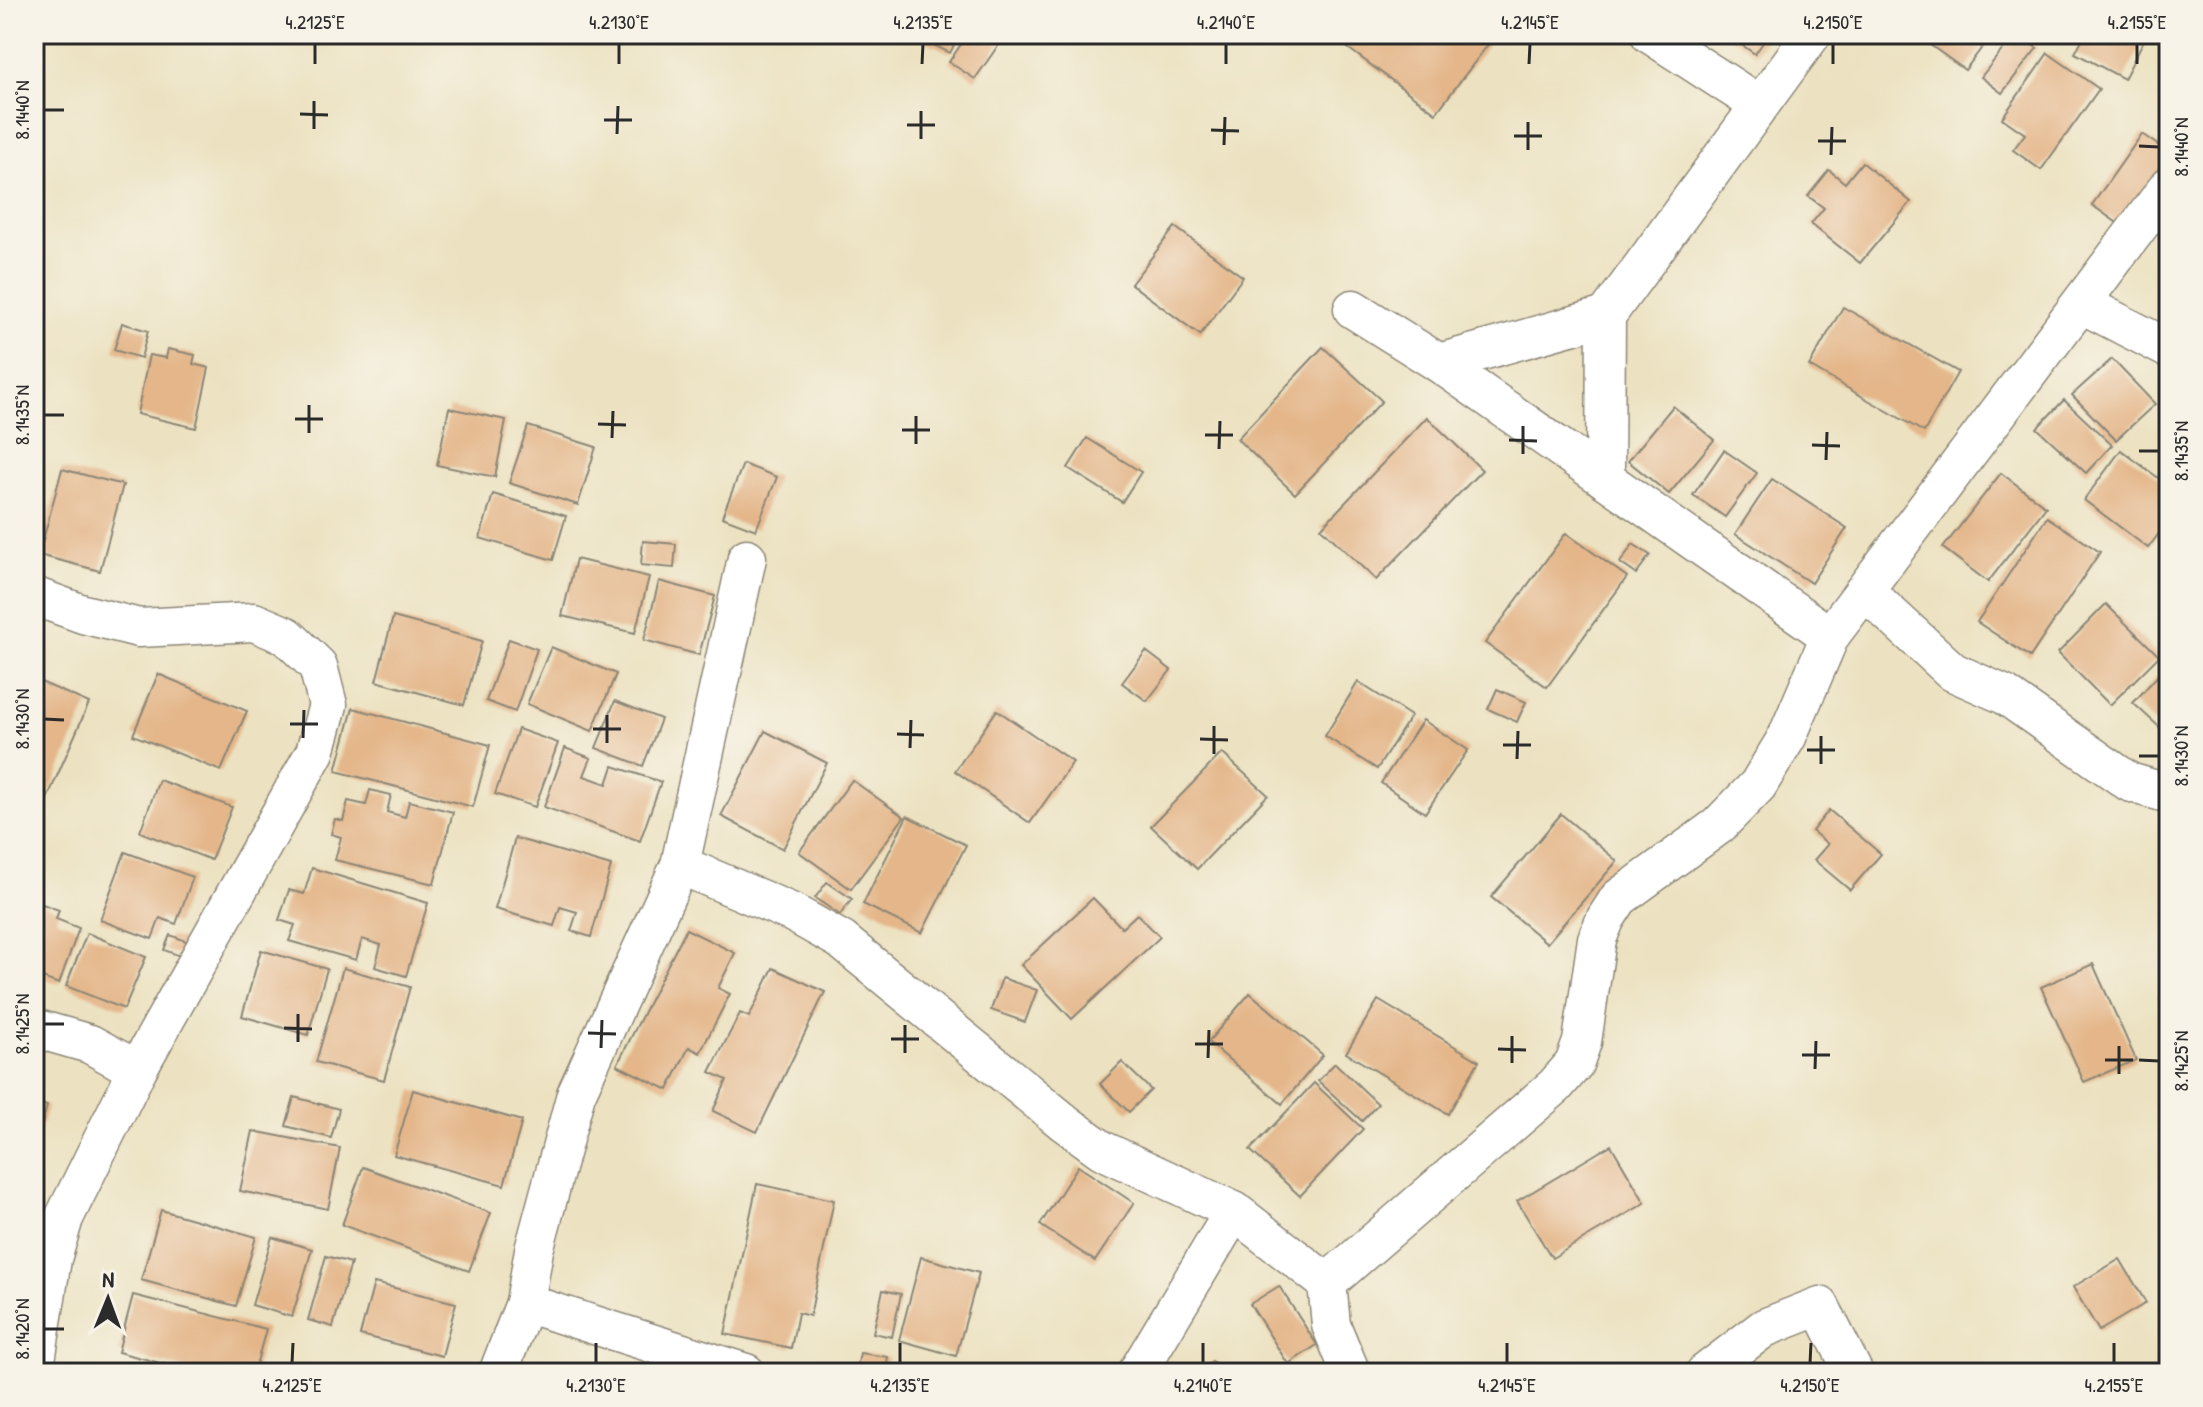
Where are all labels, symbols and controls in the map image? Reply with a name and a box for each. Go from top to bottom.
text: 4.2125°E [285,8,345,35]
text: 4.2130°E [589,8,649,35]
text: 4.2135°E [893,8,953,35]
text: 4.2140°E [1197,8,1255,35]
text: 4.2145°E [1501,8,1559,35]
text: 4.2150°E [1803,8,1863,35]
text: 4.2155°E [2108,8,2167,35]
text: 8.1440°N [8,80,35,140]
text: 8.1440°N [2167,117,2194,177]
text: 8.1435°N [8,385,35,445]
text: 8.1435°N [2167,421,2194,481]
text: 8.1430°N [8,689,35,749]
text: 8.1430°N [2167,726,2194,786]
text: 8.1425°N [8,994,35,1054]
text: 8.1425°N [2167,1031,2194,1091]
north arrow [68,1259,148,1339]
text: N [102,1264,115,1294]
text: 8.1420°N [8,1298,35,1360]
text: 4.2125°E [262,1371,322,1398]
text: 4.2130°E [566,1371,626,1398]
text: 4.2135°E [870,1371,930,1398]
text: 4.2140°E [1174,1371,1232,1398]
text: 4.2145°E [1478,1371,1536,1398]
text: 4.2150°E [1780,1371,1840,1398]
text: 4.2155°E [2085,1371,2144,1398]

